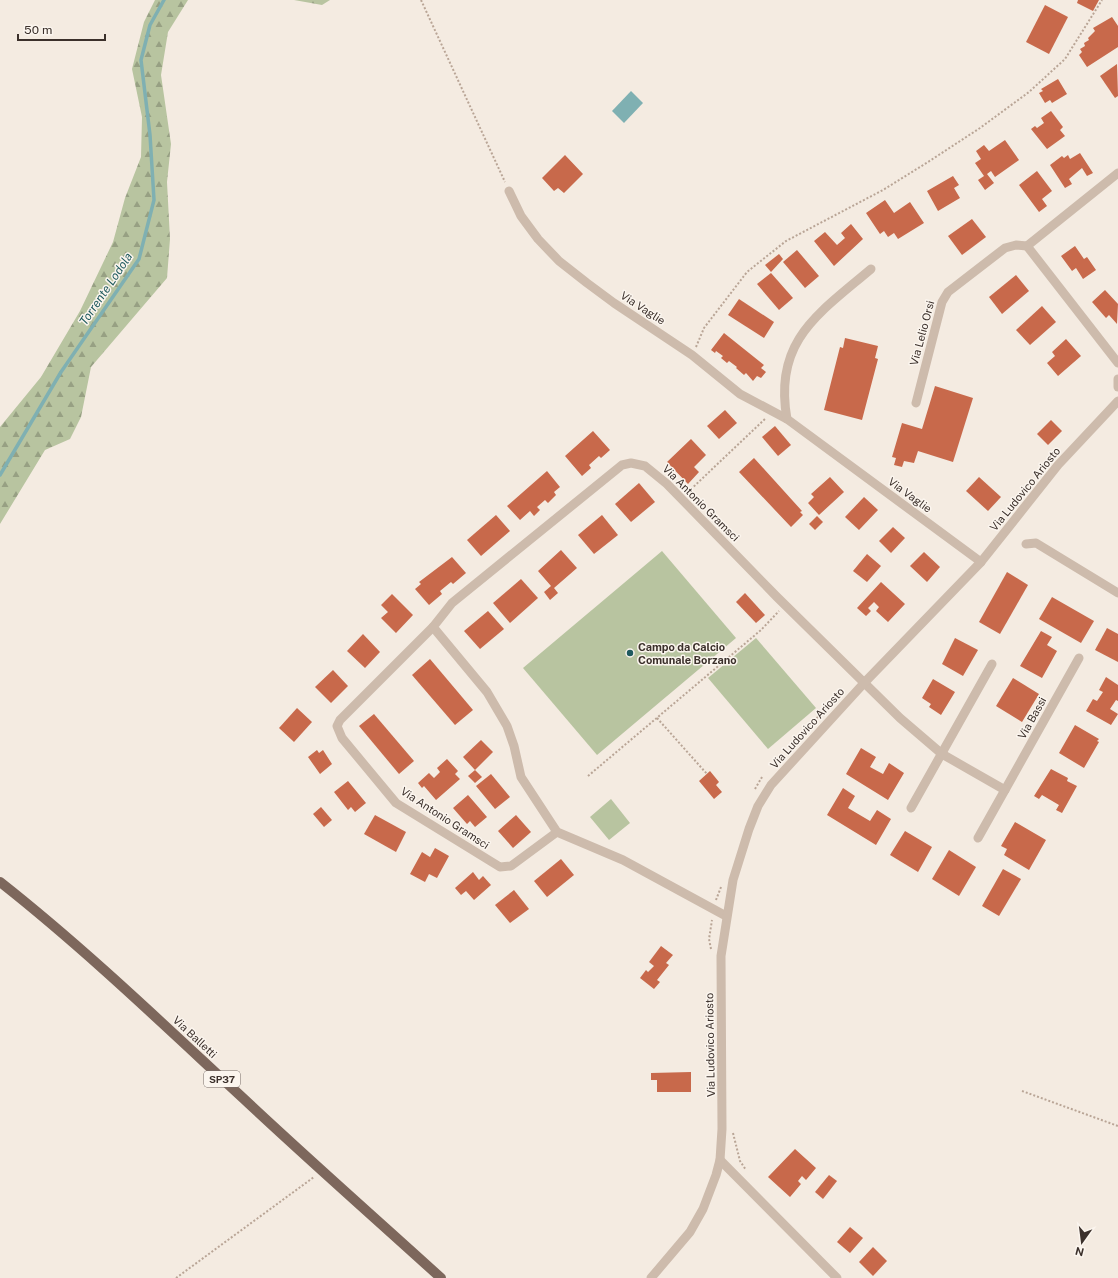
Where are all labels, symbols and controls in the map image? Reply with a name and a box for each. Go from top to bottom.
scale bar [18,16,105,42]
text: 50 m [24,23,52,37]
water label: Torrente Lodola [77,250,135,328]
street label: Via Vaglie [618,289,668,327]
street label: Via Lelio Orsi [908,299,936,367]
street label: Via Ludovico Ariosto [988,445,1062,533]
street label: Via Antonio Gramsci [660,462,742,544]
street label: Via Vaglie [886,475,934,515]
place label: Campo da Calcio Comunale Borzano [638,641,737,666]
marker: Campo da Calcio Comunale Borzano [625,648,635,658]
street label: Via Ludovico Ariosto [768,685,846,771]
street label: Via Bassi [1016,695,1048,741]
street label: Via Antonio Gramsci [399,785,491,851]
street label: Via Ludovico Ariosto [703,993,717,1097]
street label: Via Balletti [171,1014,219,1060]
road number: SP37 [204,1071,240,1087]
north arrow [1062,1222,1102,1262]
text: N [1074,1245,1085,1259]

